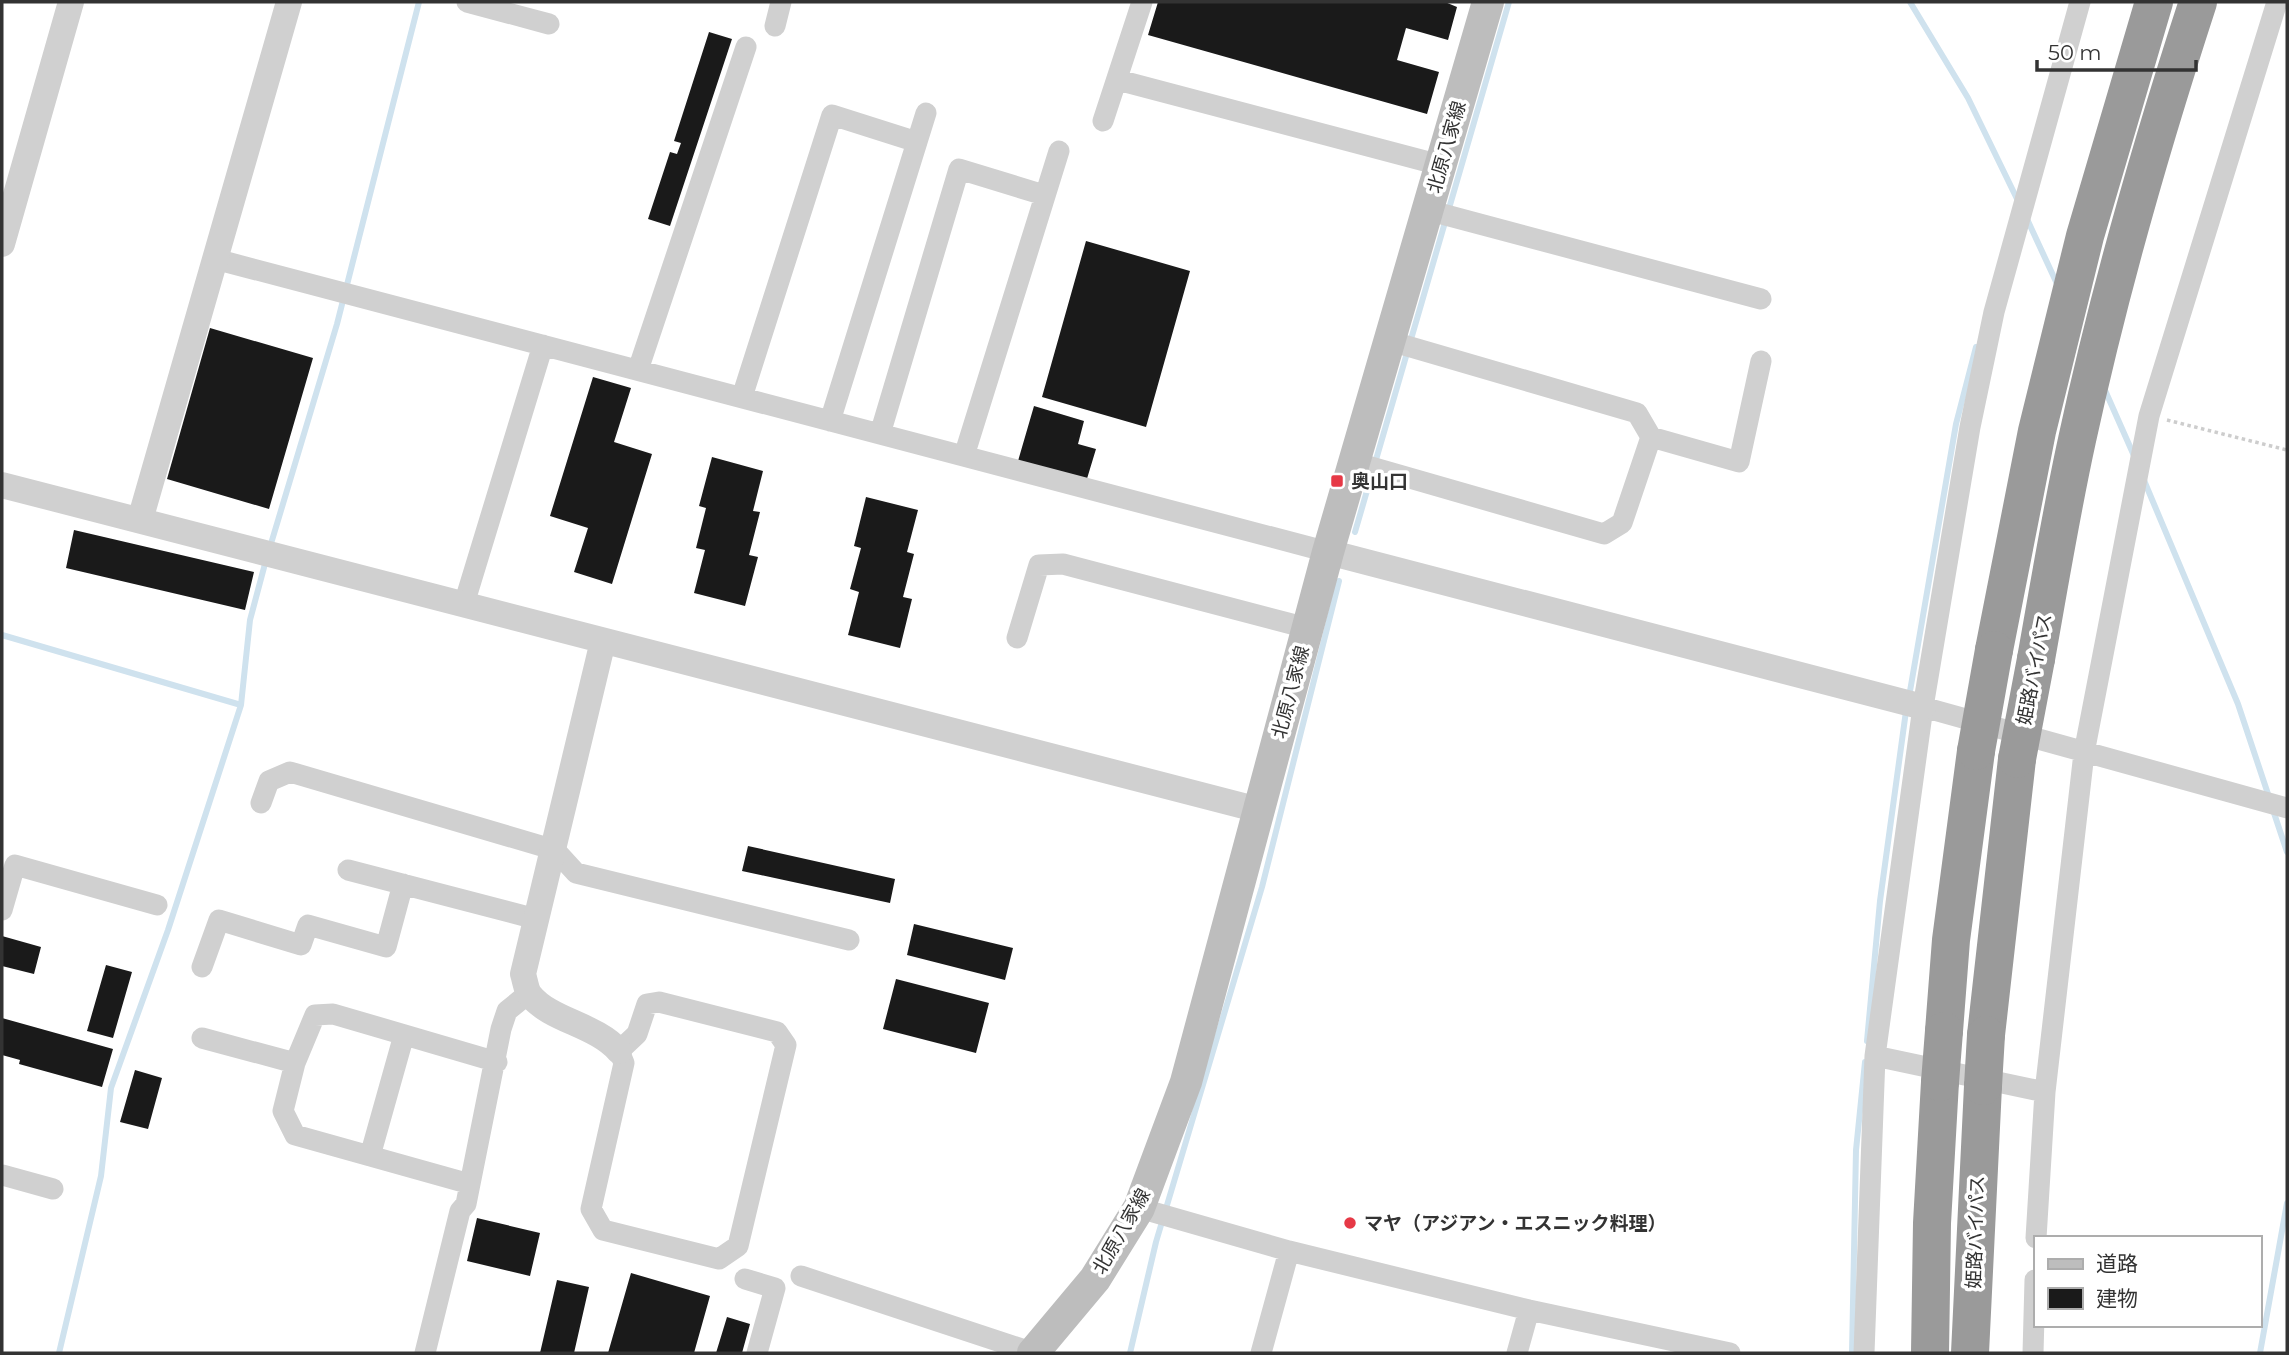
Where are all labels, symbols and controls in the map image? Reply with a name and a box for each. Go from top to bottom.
scale bar [2037,28,2196,72]
text: 50 m [2048,40,2102,65]
street label: 北原八家線 [1422,98,1471,196]
place label: 奥山口 [1351,470,1408,493]
marker: 奥山口 [1329,473,1345,489]
street label: 姫路バイパス [2012,611,2057,727]
street label: 北原八家線 [1267,643,1314,741]
street label: 姫路バイパス [1962,1175,1989,1289]
street label: 北原八家線 [1088,1184,1155,1278]
place label: マヤ（アジアン・エスニック料理） [1364,1212,1666,1235]
marker: マヤ（アジアン・エスニック料理） [1342,1215,1358,1231]
legend [2034,1236,2261,1327]
text: 道路 [2096,1251,2138,1276]
text: 建物 [2096,1286,2138,1311]

